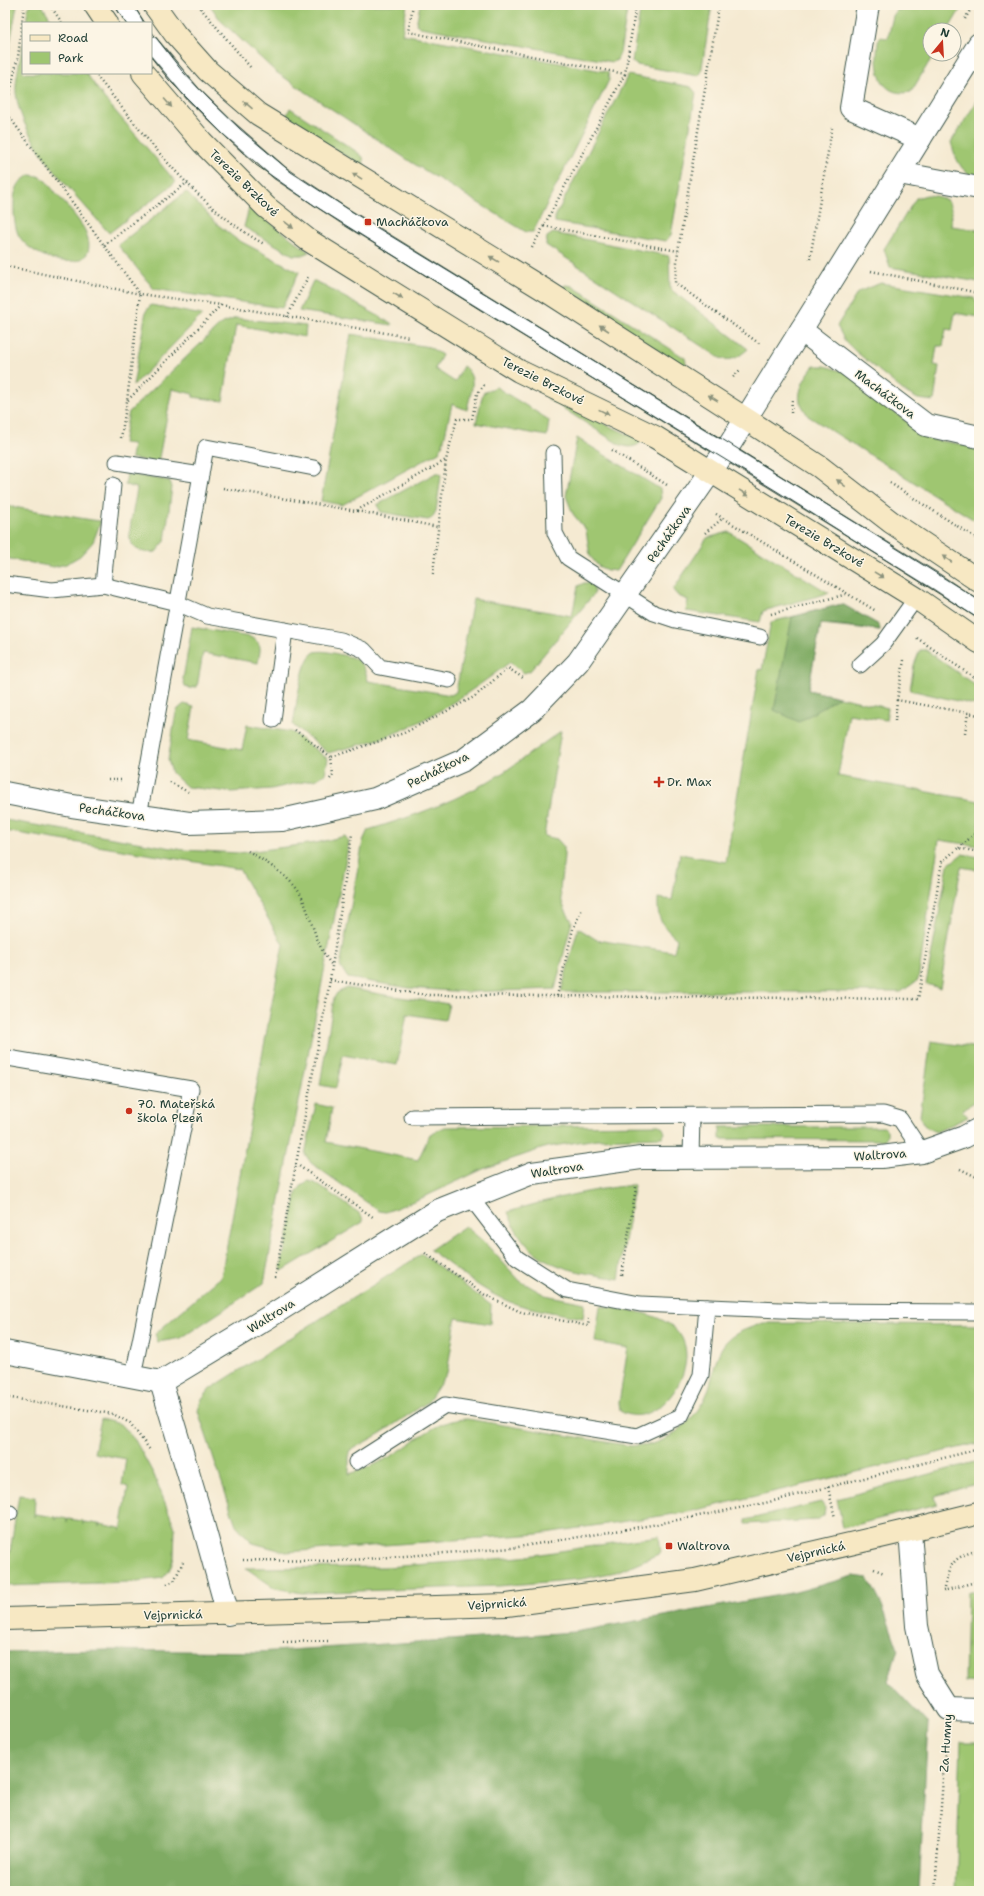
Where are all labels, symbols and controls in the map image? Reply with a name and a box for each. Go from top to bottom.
legend [22,22,152,74]
north arrow [922,22,962,62]
text: N [938,24,952,42]
text: Road [58,30,89,46]
text: Park [58,50,84,66]
one-way arrow [163,98,172,109]
one-way arrow [243,101,253,110]
street label: Terezie Brzkové [206,146,282,220]
one-way arrow [351,172,363,179]
place label: Macháčkova [376,214,449,230]
marker: Macháčkova [363,217,373,227]
one-way arrow [283,221,294,230]
one-way arrow [488,255,500,262]
one-way arrow [393,292,403,300]
one-way arrow [599,324,609,332]
street label: Terezie Brzkové [499,353,587,409]
street label: Macháčkova [851,366,919,422]
one-way arrow [708,394,718,402]
one-way arrow [599,409,610,415]
one-way arrow [836,479,847,487]
one-way arrow [738,489,750,496]
street label: Pecháčkova [643,502,695,566]
street label: Terezie Brzkové [781,511,867,571]
one-way arrow [942,555,952,563]
one-way arrow [873,572,885,579]
street label: Pecháčkova [405,748,472,792]
place label: Dr. Max [667,774,711,790]
marker: Dr. Max [654,777,664,787]
street label: Pecháčkova [78,799,147,825]
place label: 70. Mateřská škola Plzeň [137,1096,216,1126]
marker: 70. Mateřská škola Plzeň [124,1106,134,1116]
street label: Waltrova [853,1145,907,1165]
street label: Waltrova [530,1158,585,1182]
street label: Waltrova [244,1295,298,1337]
street label: Vejprnická [785,1537,847,1566]
place label: Waltrova [677,1538,730,1554]
marker: Waltrova [664,1541,674,1551]
street label: Vejprnická [467,1594,528,1614]
street label: Vejprnická [143,1606,203,1624]
street label: Za Humny [936,1713,956,1773]

